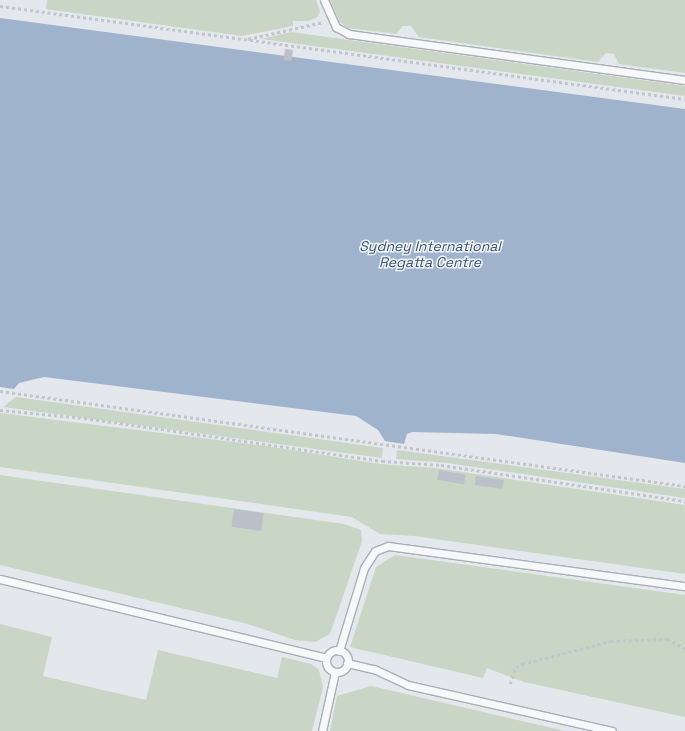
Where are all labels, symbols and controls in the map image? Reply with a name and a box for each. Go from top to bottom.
water label: Sydney International Regatta Centre [359,238,501,270]

